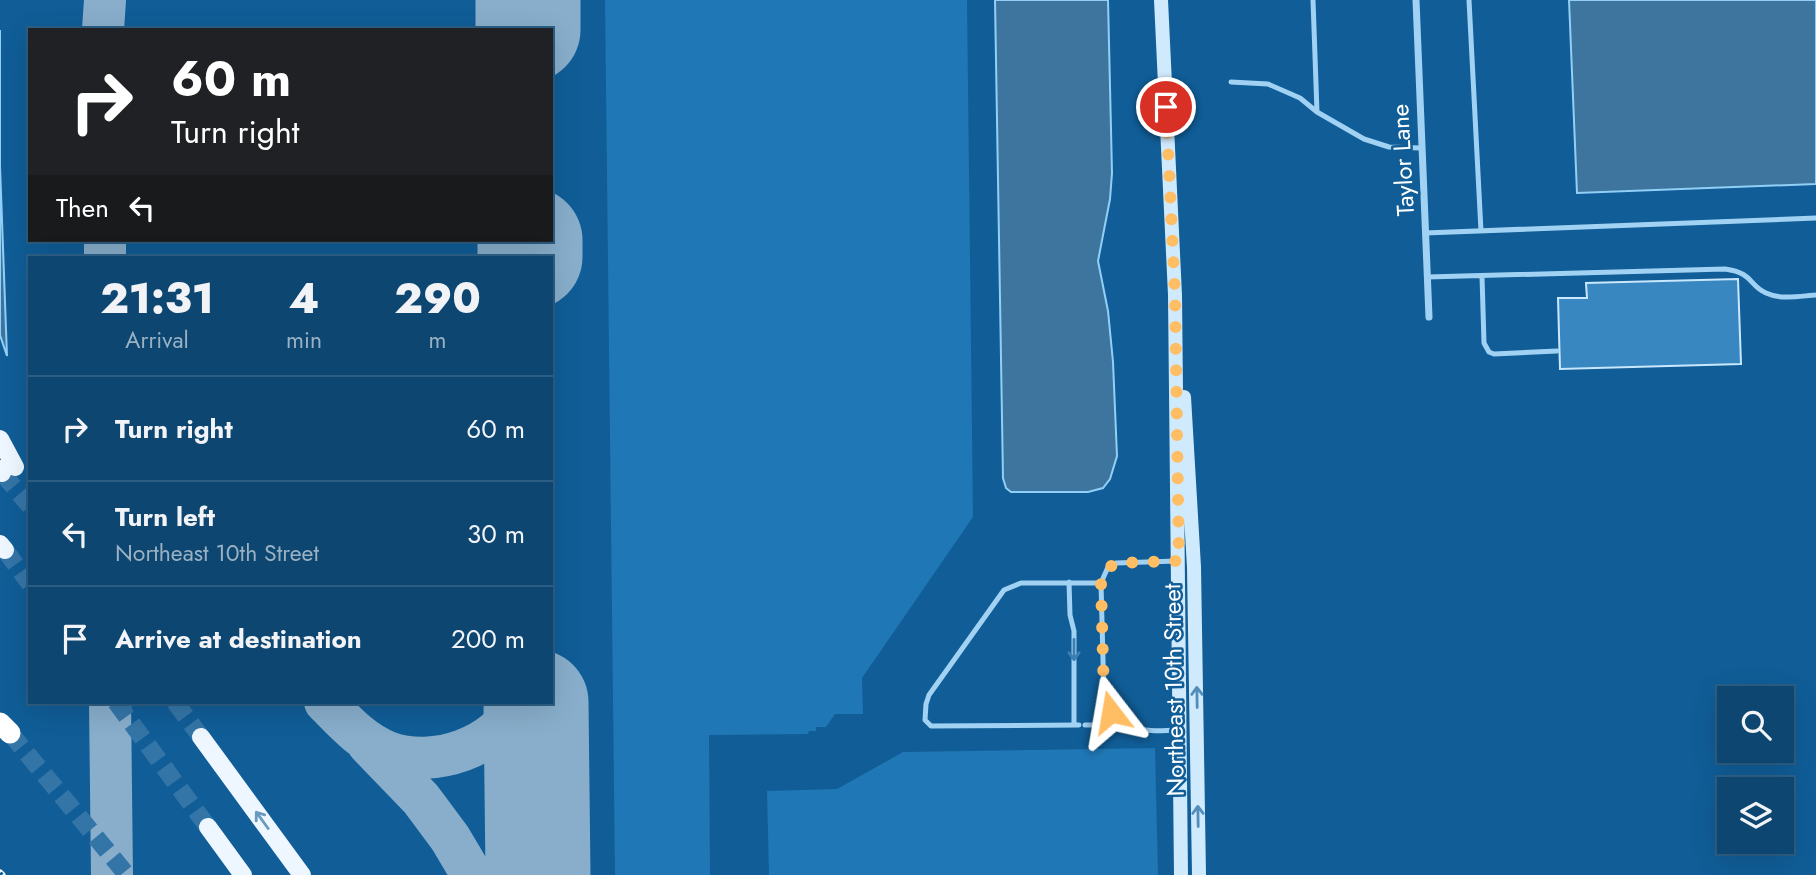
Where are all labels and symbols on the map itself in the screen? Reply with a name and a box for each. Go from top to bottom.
pin [1136,77,1196,137]
street label: Taylor Lane [1382,103,1423,217]
street label: Northeast 10th Street [1154,583,1193,797]
one-way arrow [1067,638,1081,661]
position arrow [1074,675,1148,749]
one-way arrow [1190,685,1204,708]
one-way arrow [1191,805,1205,828]
one-way arrow [254,811,269,830]

